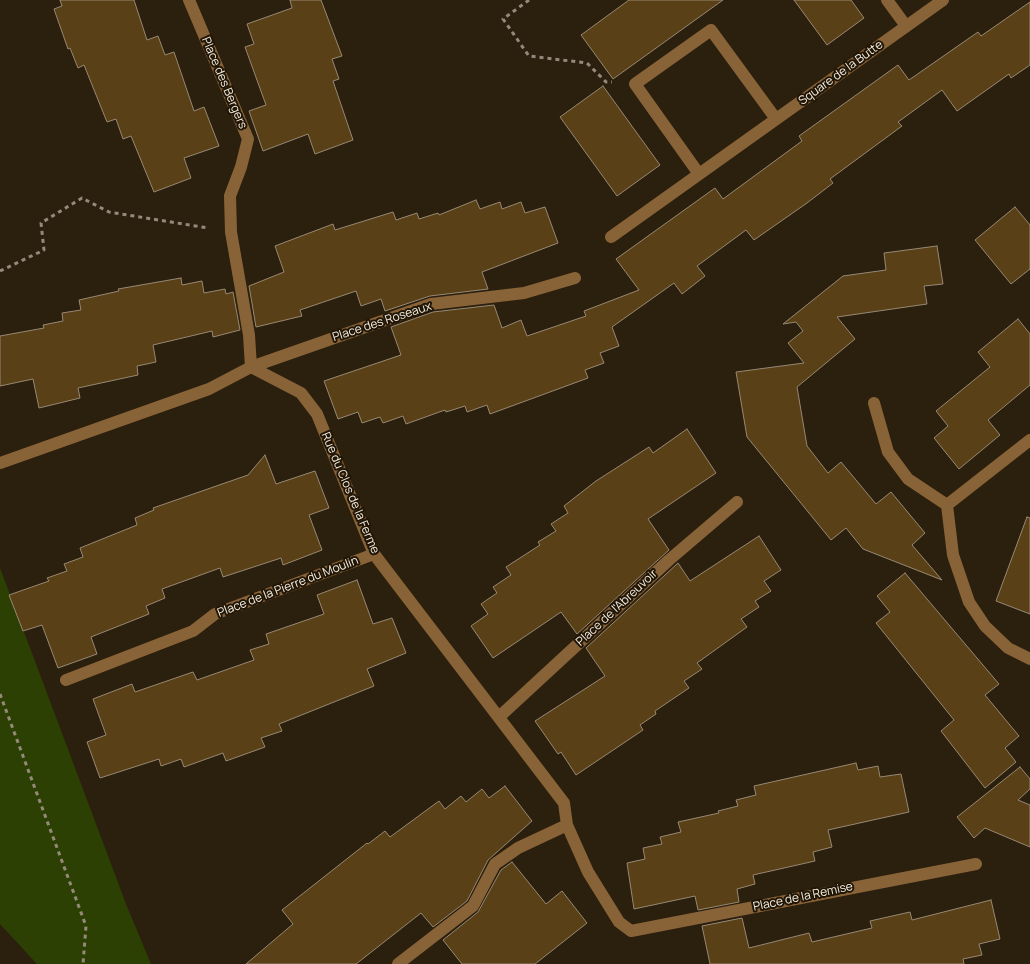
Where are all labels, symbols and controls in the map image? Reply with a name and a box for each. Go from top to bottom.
street label: Place des Bergers [198,35,250,131]
street label: Square de la Butte [796,38,886,108]
street label: Place des Roseaux [331,299,433,345]
street label: Rue du Clos de la Ferme [318,430,382,556]
street label: Place de la Pierre du Moulin [216,553,360,621]
street label: Place de l'Abreuvoir [573,567,661,649]
street label: Place de la Remise [752,879,854,915]

